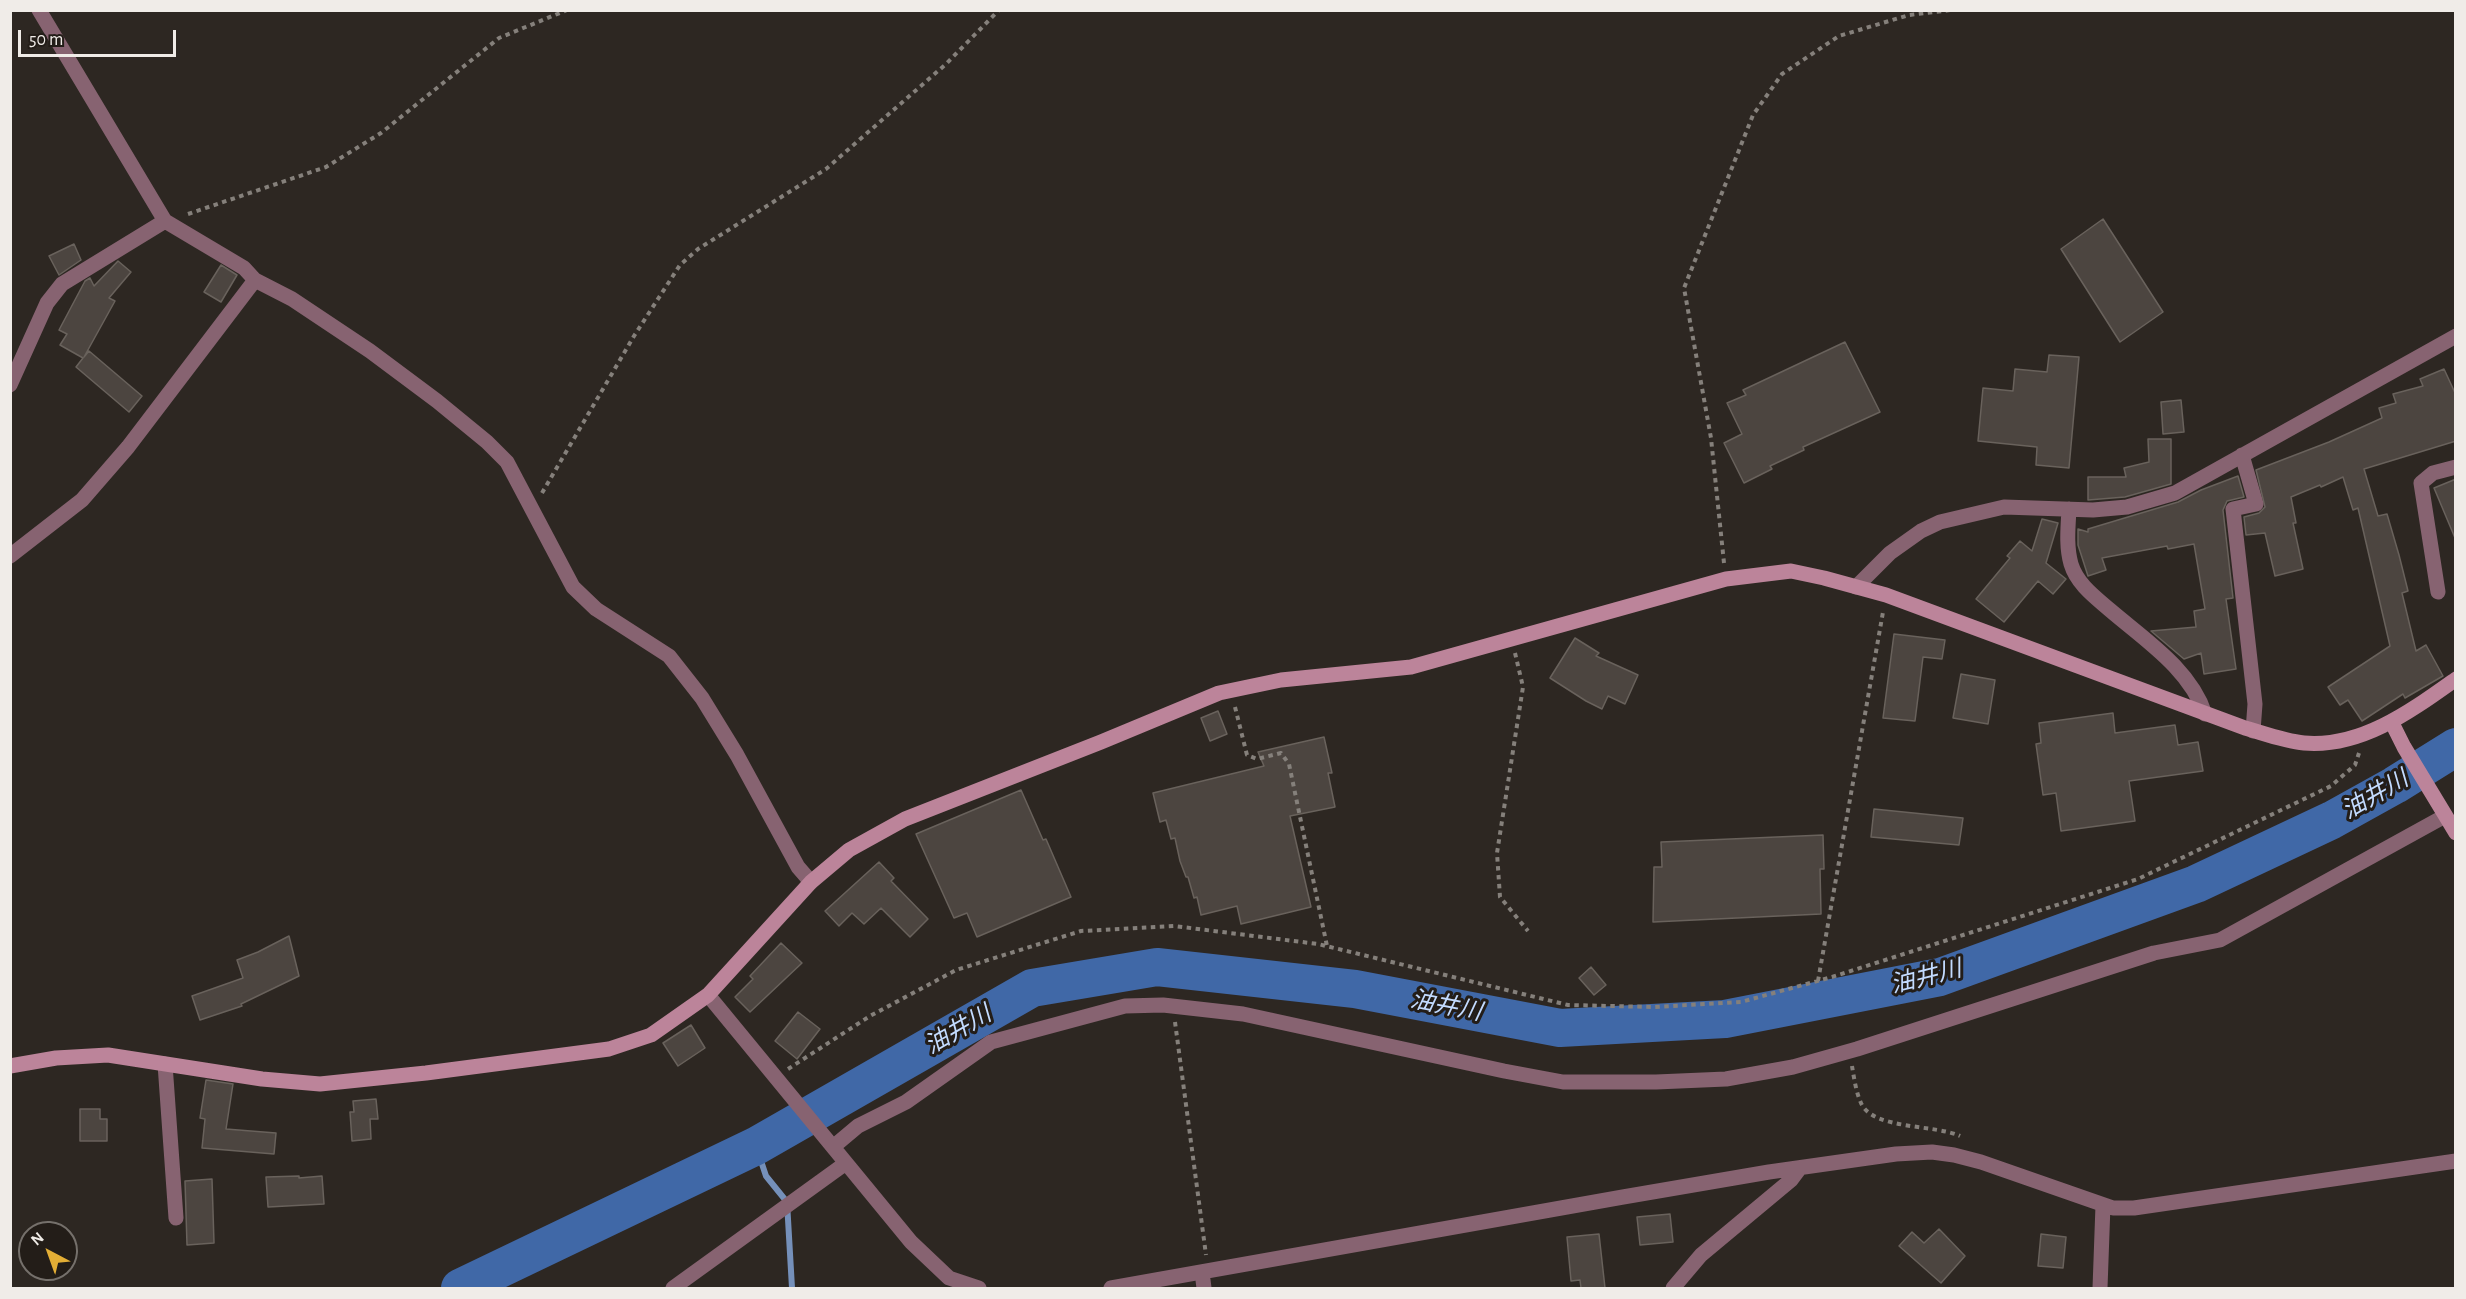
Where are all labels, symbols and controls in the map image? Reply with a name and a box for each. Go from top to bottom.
scale bar [21,18,178,56]
text: 50 m [29,31,63,49]
water label: 油井川 [2337,765,2413,825]
water label: 油井川 [1888,954,1964,1000]
water label: 油井川 [1408,985,1484,1027]
water label: 油井川 [920,1000,996,1060]
north arrow [18,1221,78,1281]
text: N [28,1229,47,1249]

